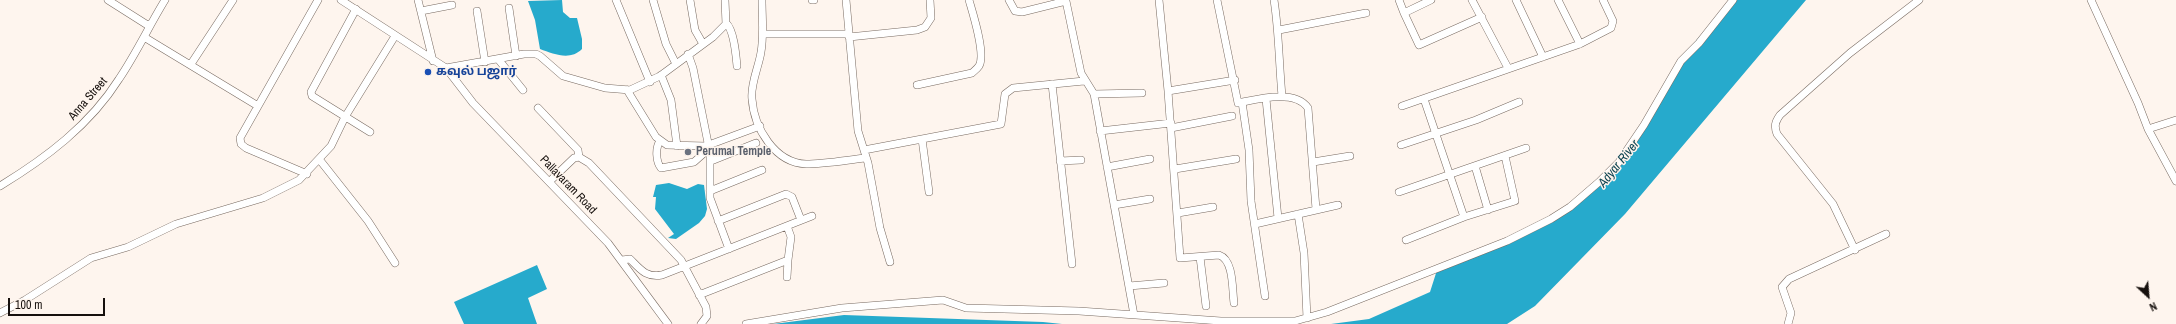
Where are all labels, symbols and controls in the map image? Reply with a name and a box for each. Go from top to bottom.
place label: கவுல் பஜார் [436,65,517,79]
marker: கவுல் பஜார் [423,67,433,77]
street label: Anna Street [66,75,110,123]
water label: Adyar River [1595,137,1643,191]
place label: Perumal Temple [696,145,771,159]
marker: Perumal Temple [683,147,693,157]
street label: Pallavaram Road [537,153,599,217]
north arrow [2128,276,2168,316]
scale bar [10,290,107,316]
text: 100 m [15,297,42,313]
text: N [2147,299,2159,315]

